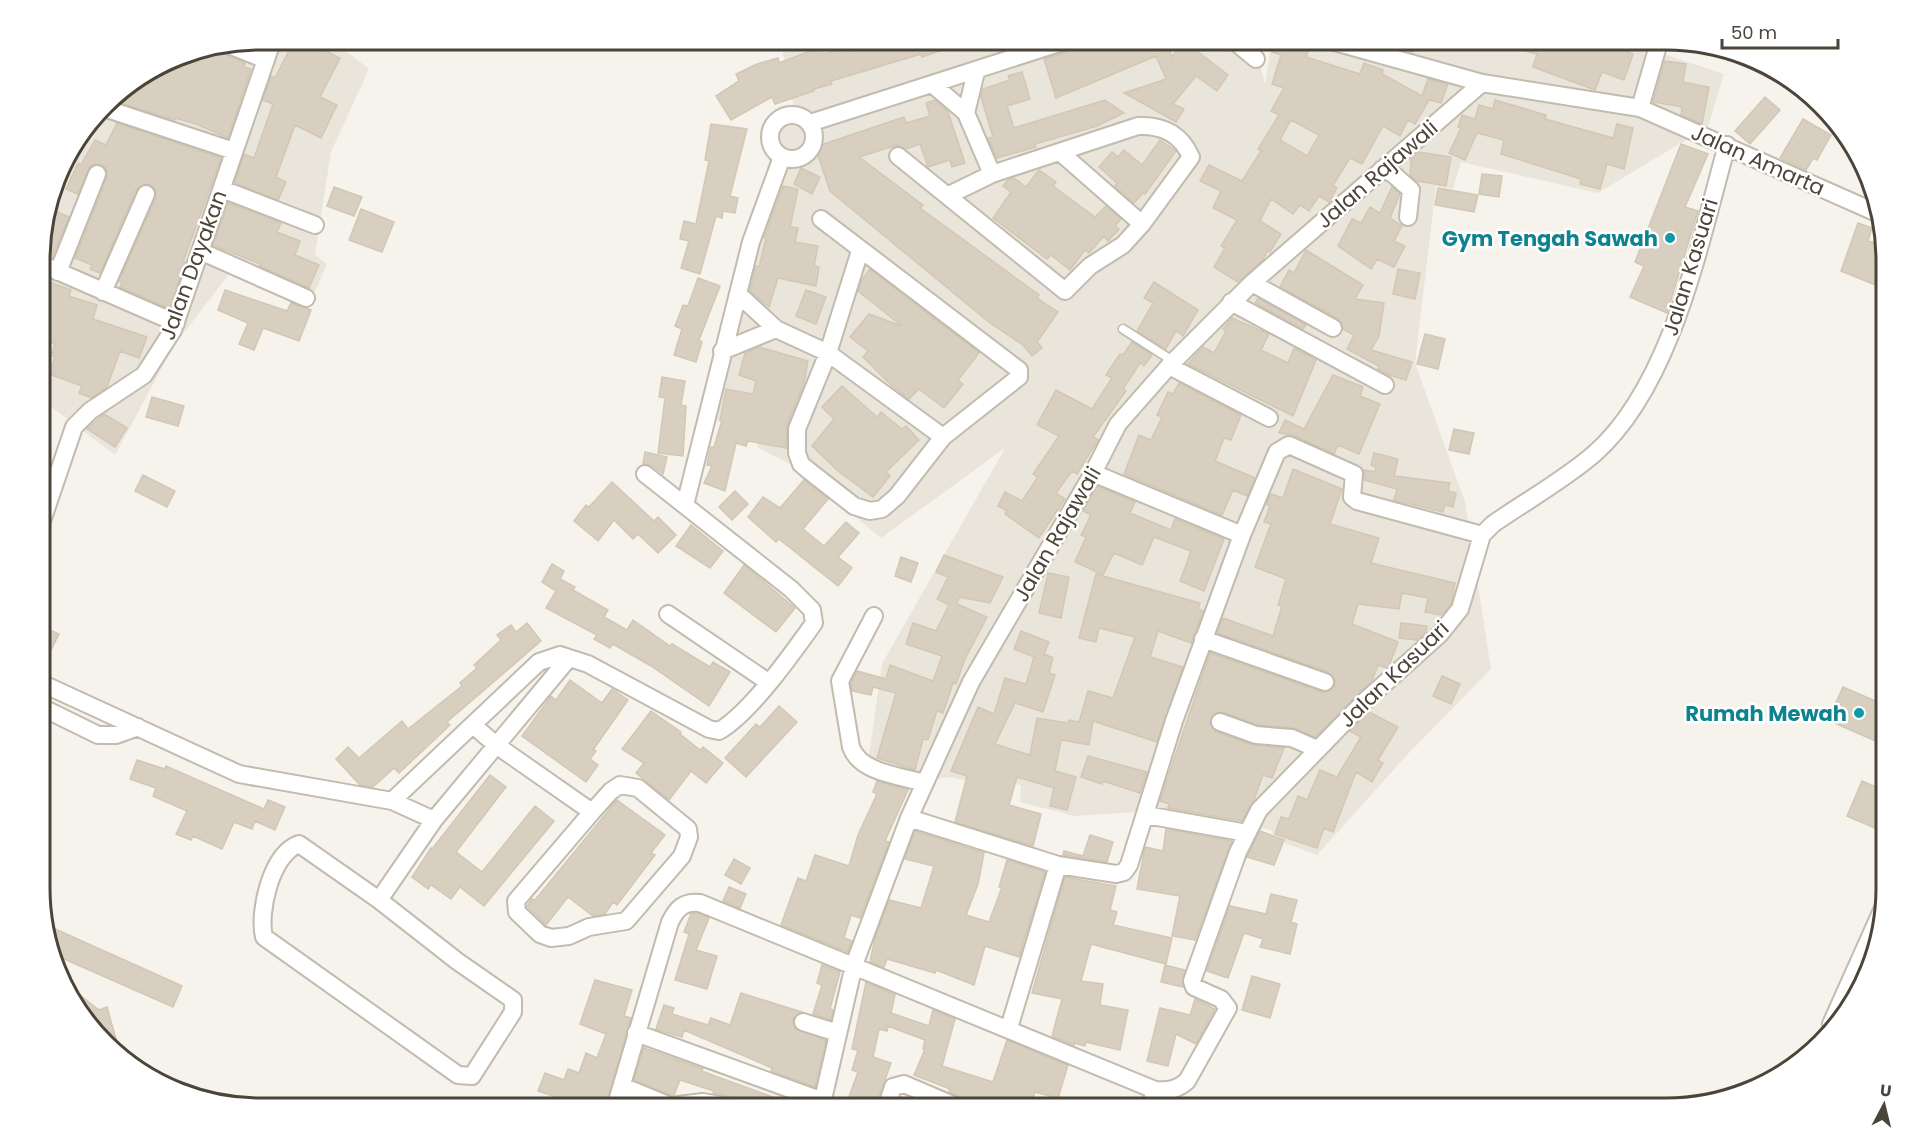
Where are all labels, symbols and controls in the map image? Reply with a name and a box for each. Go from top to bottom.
scale bar [1722,12,1838,50]
text: 50 m [1731,20,1777,45]
street label: Jalan Rajawali [1310,113,1444,235]
street label: Jalan Amarta [1687,118,1829,202]
street label: Jalan Dayakan [152,186,234,344]
street label: Jalan Kasuari [1655,195,1725,339]
place label: Gym Tengah Sawah [1442,224,1658,253]
marker: Gym Tengah Sawah [1663,231,1677,245]
street label: Jalan Rajawali [1006,461,1108,607]
street label: Jalan Kasuari [1333,614,1455,734]
place label: Rumah Mewah [1685,699,1847,728]
marker: Rumah Mewah [1852,706,1866,720]
north arrow [1854,1075,1914,1135]
text: U [1879,1079,1893,1103]

